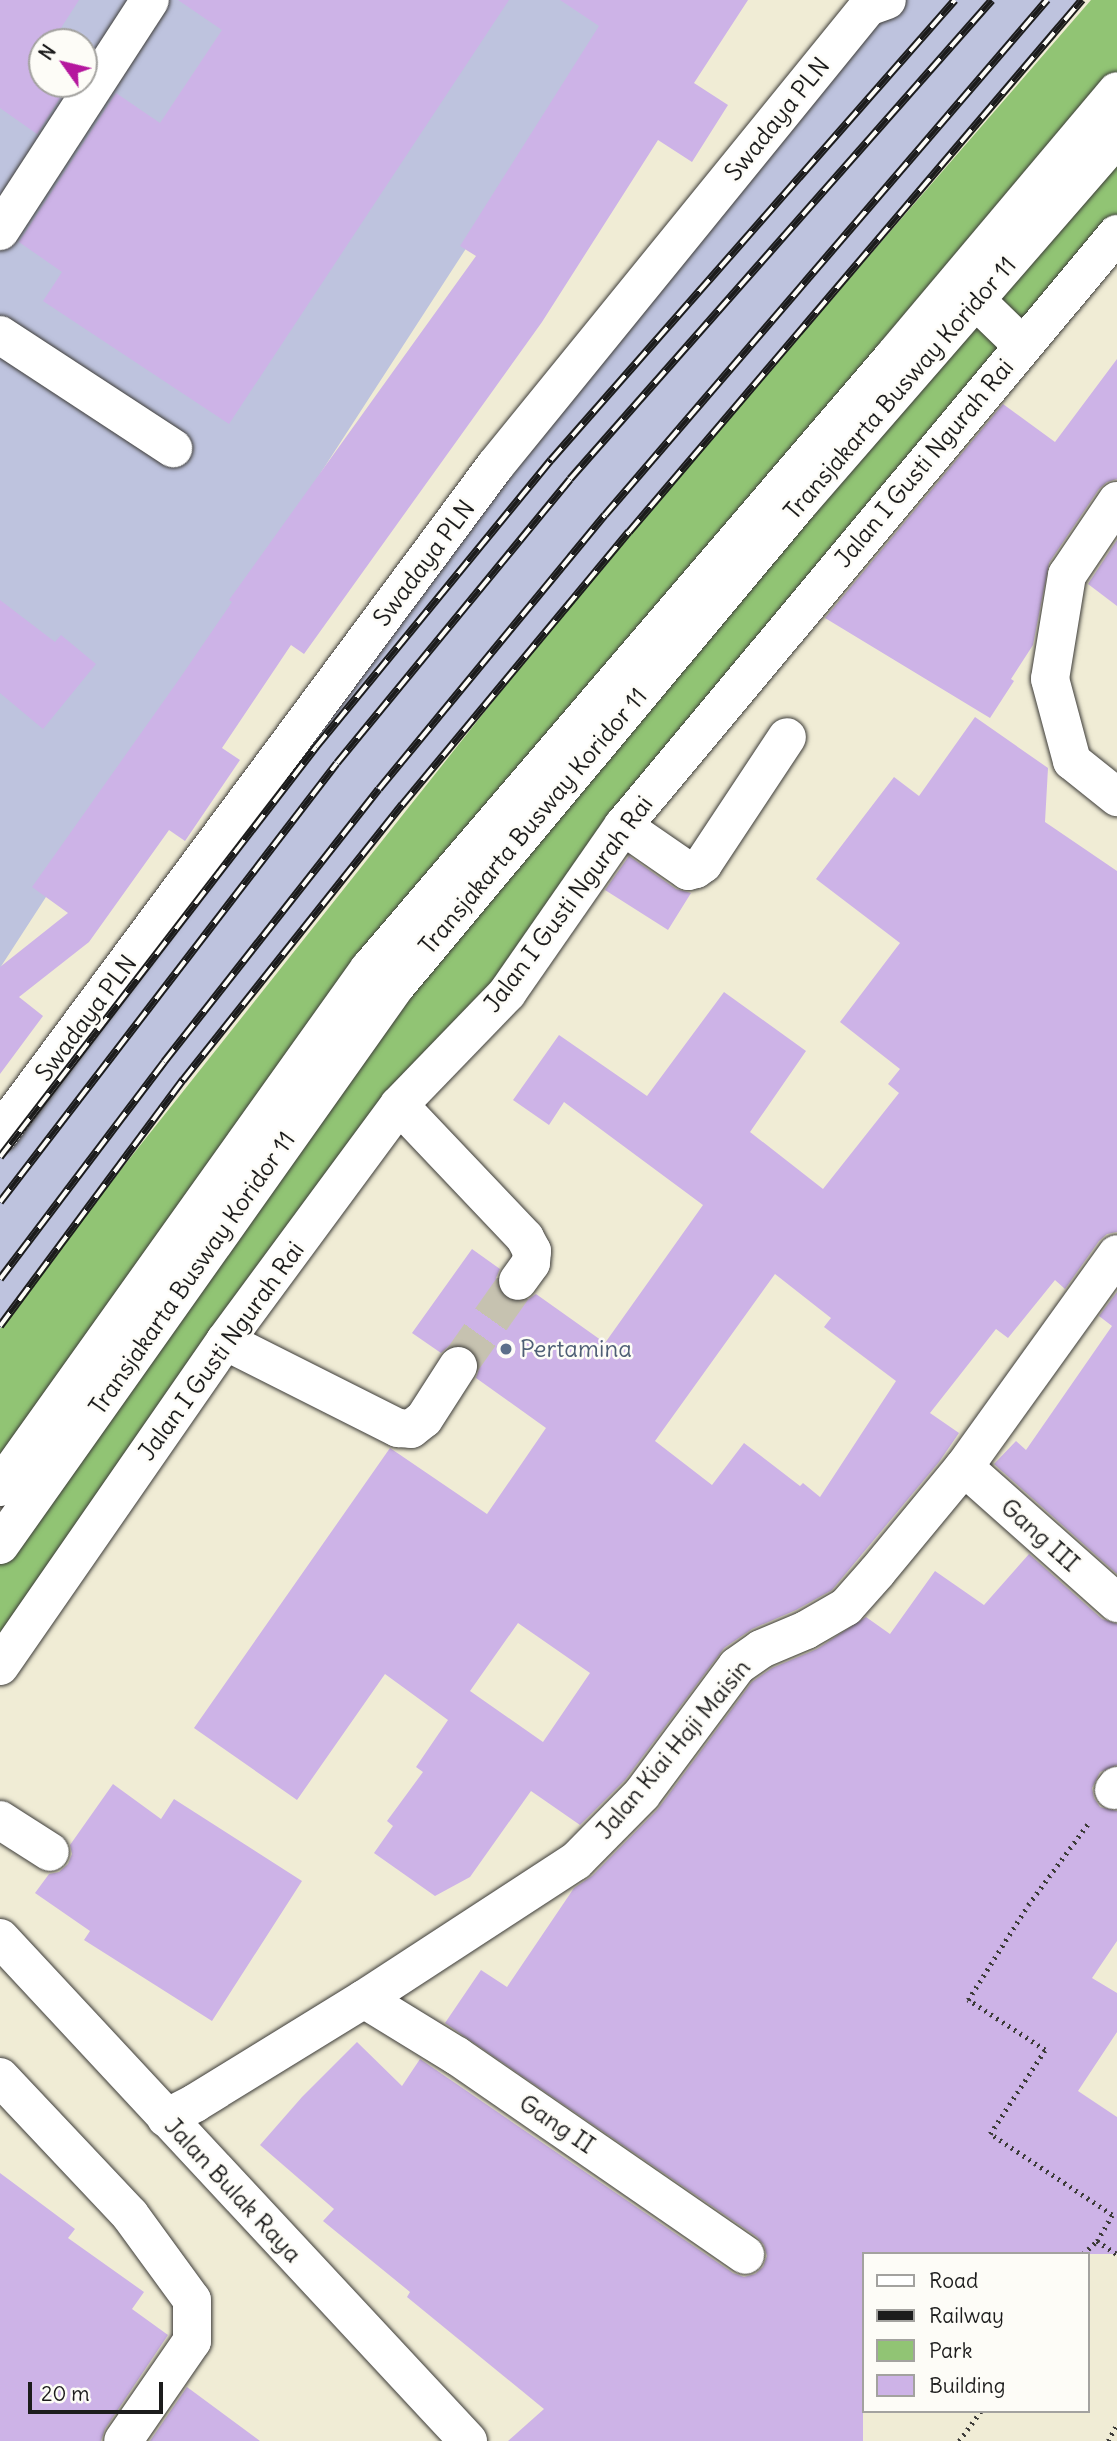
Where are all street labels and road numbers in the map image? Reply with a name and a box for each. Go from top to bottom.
street label: Swadaya PLN [718,52,836,186]
street label: Transjakarta Busway Koridor 11 [778,251,1022,525]
street label: Jalan I Gusti Ngurah Rai [828,353,1020,573]
street label: Swadaya PLN [367,494,481,632]
street label: Transjakarta Busway Koridor 11 [413,682,653,960]
street label: Jalan I Gusti Ngurah Rai [477,790,659,1018]
street label: Swadaya PLN [29,949,143,1087]
street label: Transjakarta Busway Koridor 11 [83,1126,301,1420]
street label: Jalan I Gusti Ngurah Rai [132,1236,310,1466]
street label: Gang III [995,1492,1085,1578]
street label: Jalan Kiai Haji Maisin [590,1653,756,1845]
street label: Gang II [514,2088,600,2160]
street label: Jalan Bulak Raya [159,2112,307,2268]

